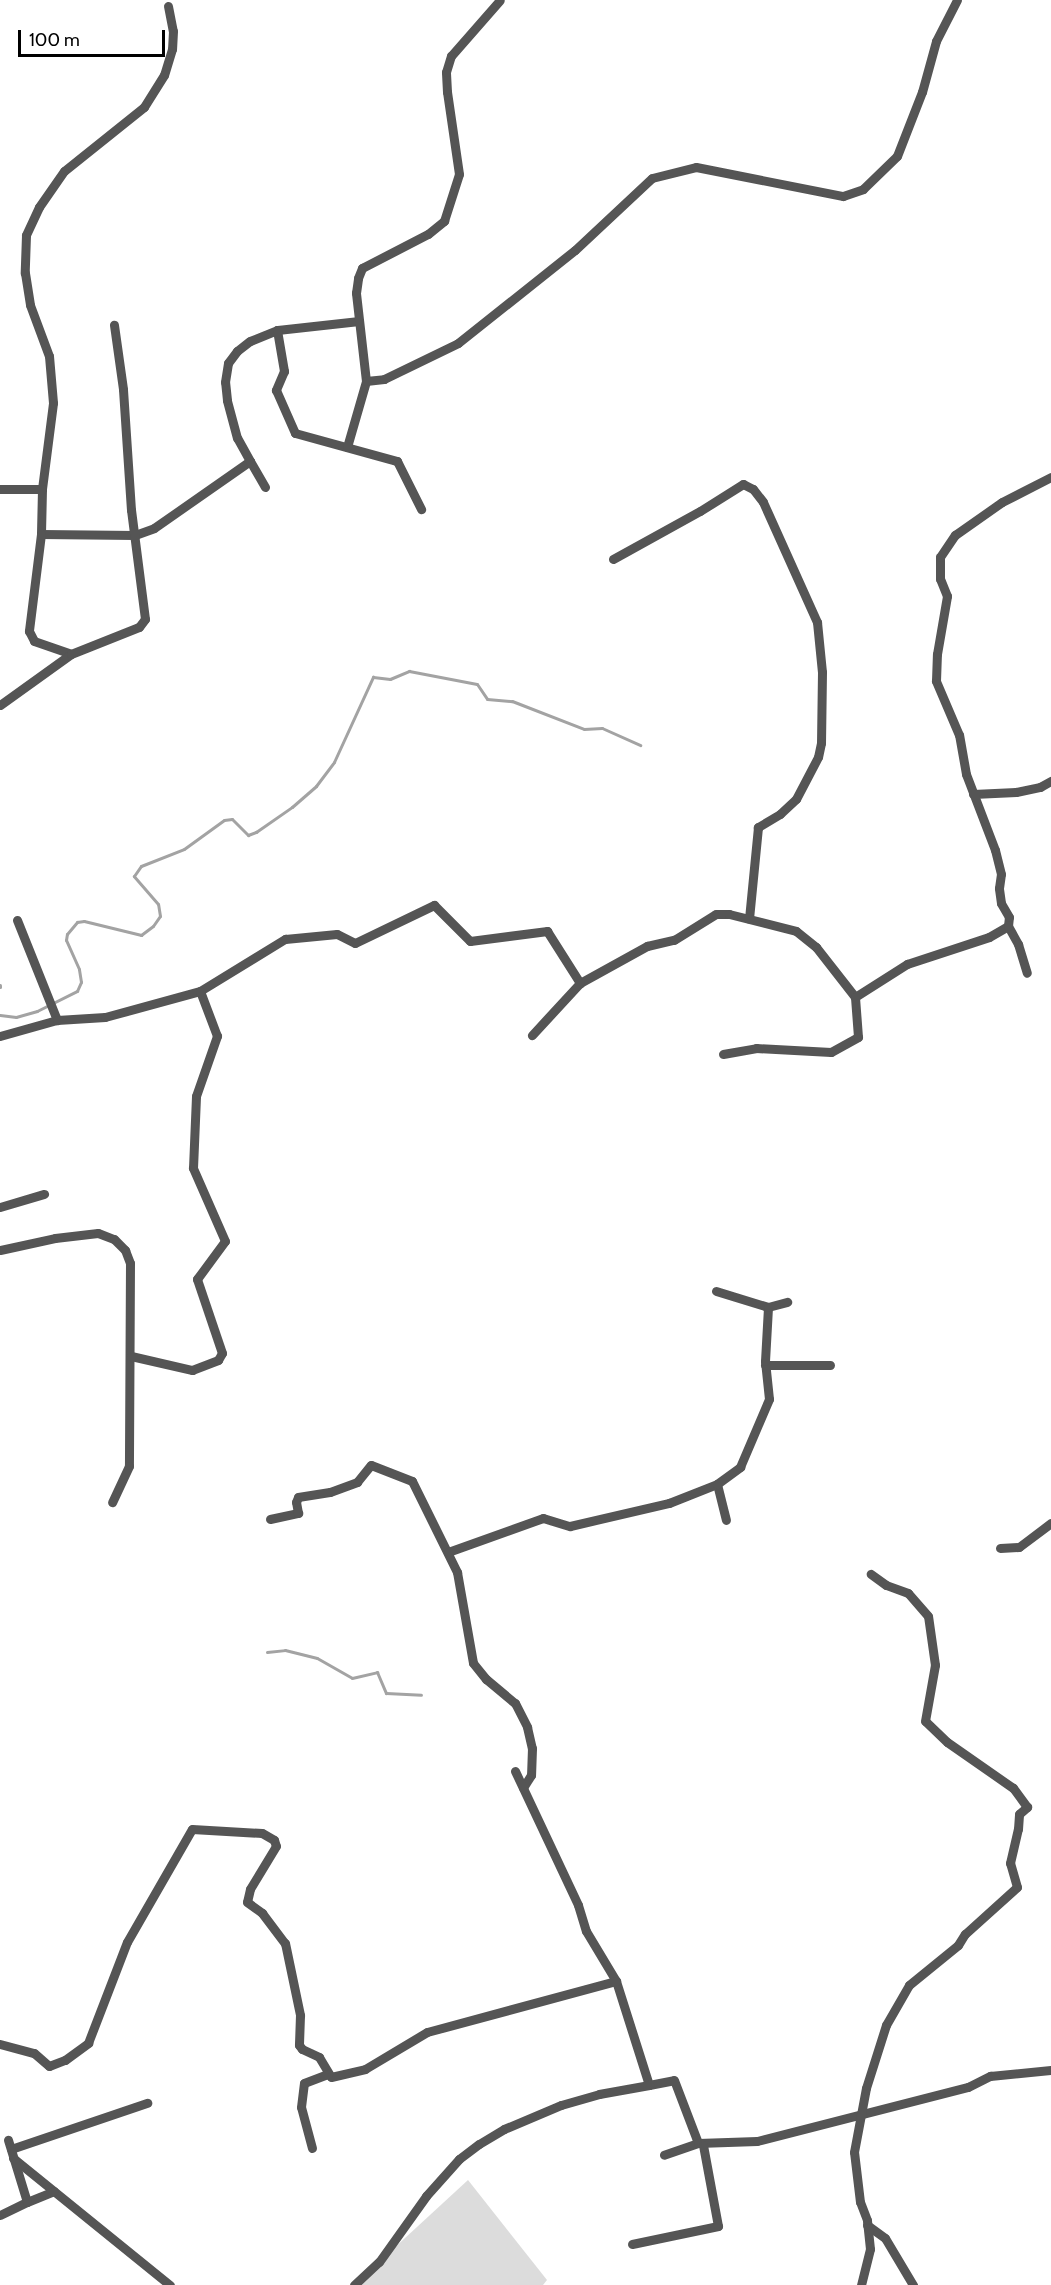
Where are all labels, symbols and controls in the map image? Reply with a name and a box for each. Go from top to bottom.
scale bar [21,18,168,56]
text: 100 m [29,29,80,51]

